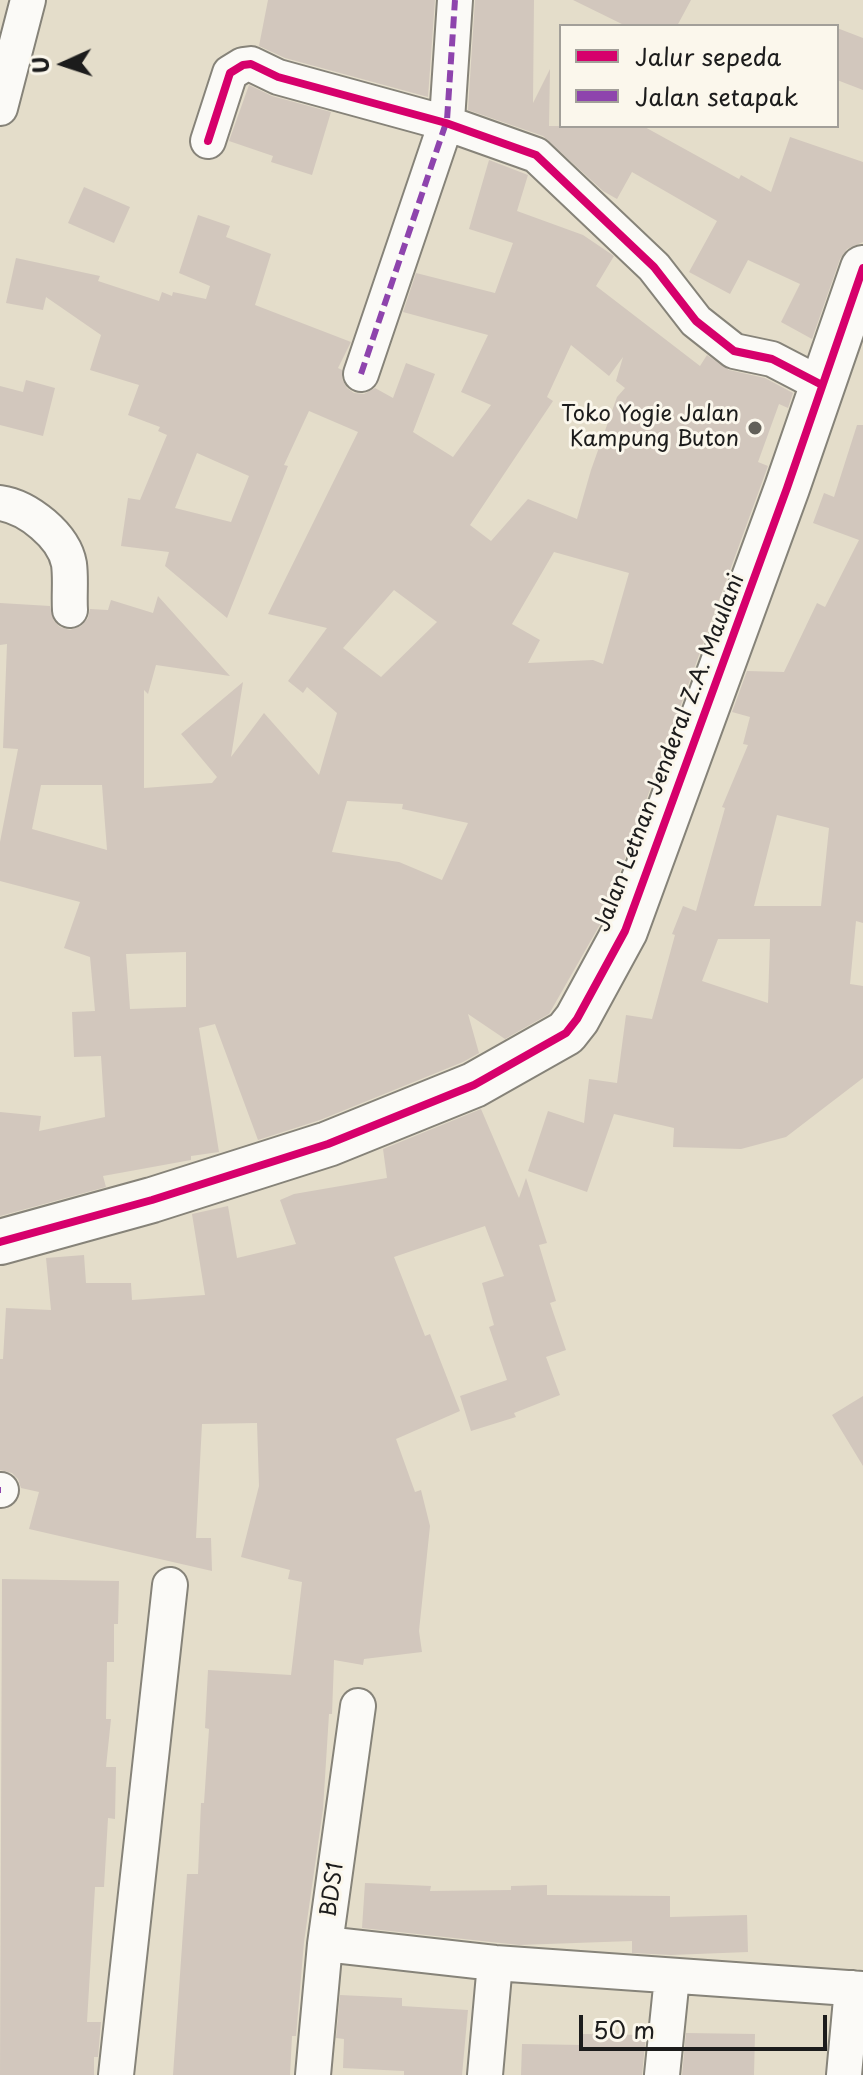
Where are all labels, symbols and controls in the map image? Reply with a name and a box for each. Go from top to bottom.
north arrow [24,24,104,104]
legend [559,24,839,128]
text: Jalur sepeda [635,38,781,74]
text: U [23,56,56,75]
text: Jalan setapak [635,78,798,114]
place label: Toko Yogie Jalan Kampung Buton [561,402,739,454]
marker: Toko Yogie Jalan Kampung Buton [746,419,764,437]
street label: Jalan Letnan Jenderal Z.A. Maulani [589,570,751,936]
street label: BDS1 [316,1861,350,1919]
scale bar [583,1999,831,2049]
text: 50 m [593,2011,655,2047]

